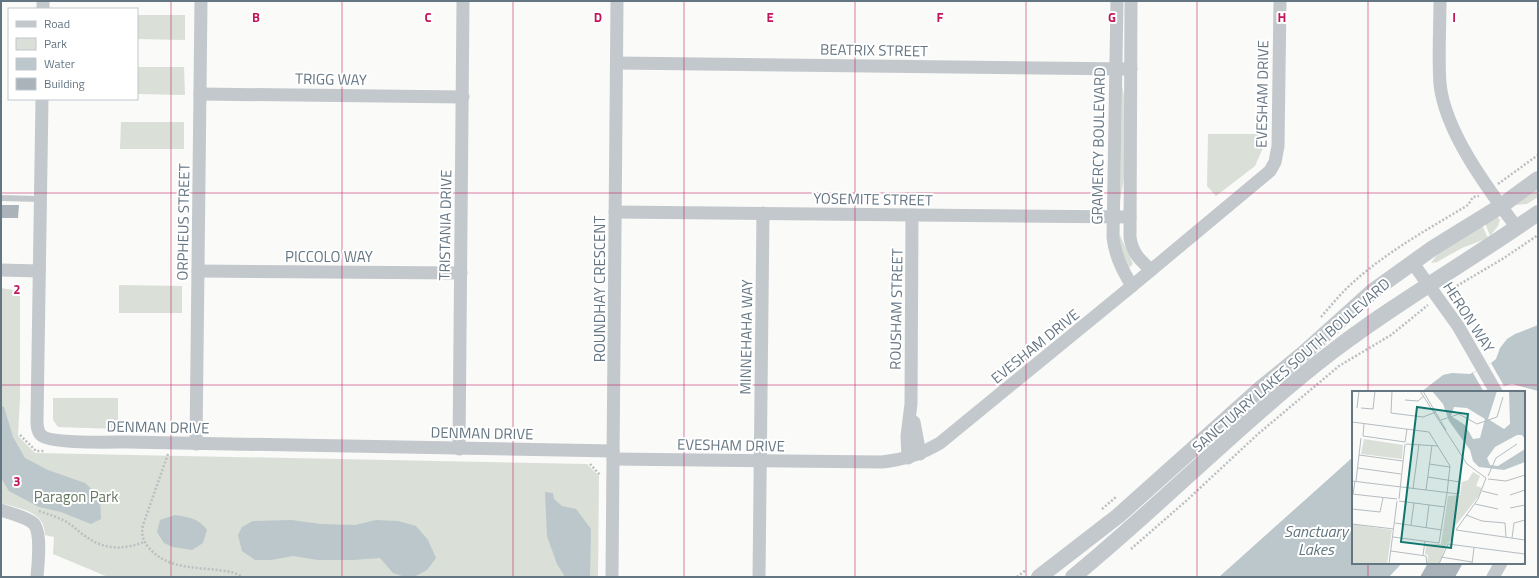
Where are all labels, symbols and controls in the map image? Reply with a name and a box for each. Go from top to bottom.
text: B [252,7,260,27]
text: C [424,7,432,27]
text: D [594,7,602,27]
text: E [766,7,774,27]
text: F [937,7,944,27]
text: G [1108,7,1116,27]
text: H [1278,7,1286,27]
text: I [1452,7,1456,27]
legend [8,8,138,100]
text: Road [44,14,70,33]
text: Park [44,34,67,53]
street label: BEATRIX STREET [820,38,928,62]
street label: EVESHAM DRIVE [1250,40,1274,148]
text: Water [44,54,75,73]
street label: TRIGG WAY [295,67,367,91]
street label: GRAMERCY BOULEVARD [1085,67,1111,225]
text: Building [44,74,85,93]
street label: ORPHEUS STREET [170,163,196,281]
street label: TRISTANIA DRIVE [433,169,457,281]
street label: YOSEMITE STREET [813,186,933,212]
street label: ROUNDHAY CRESCENT [588,216,611,362]
street label: PICCOLO WAY [285,245,373,268]
street label: ROUSHAM STREET [883,248,909,370]
street label: SANCTUARY LAKES SOUTH BOULEVARD [1187,272,1395,458]
street label: HERON WAY [1437,277,1501,357]
text: 2 [13,279,21,299]
street label: MINNEHAHA WAY [733,279,759,395]
street label: EVESHAM DRIVE [986,303,1084,389]
inset map [1352,391,1525,564]
street label: DENMAN DRIVE [106,415,210,439]
street label: DENMAN DRIVE [430,421,534,445]
street label: EVESHAM DRIVE [677,433,785,457]
text: 3 [13,471,21,491]
park label: Paragon Park [34,485,118,508]
water label: Sanctuary Lakes [1284,519,1350,561]

